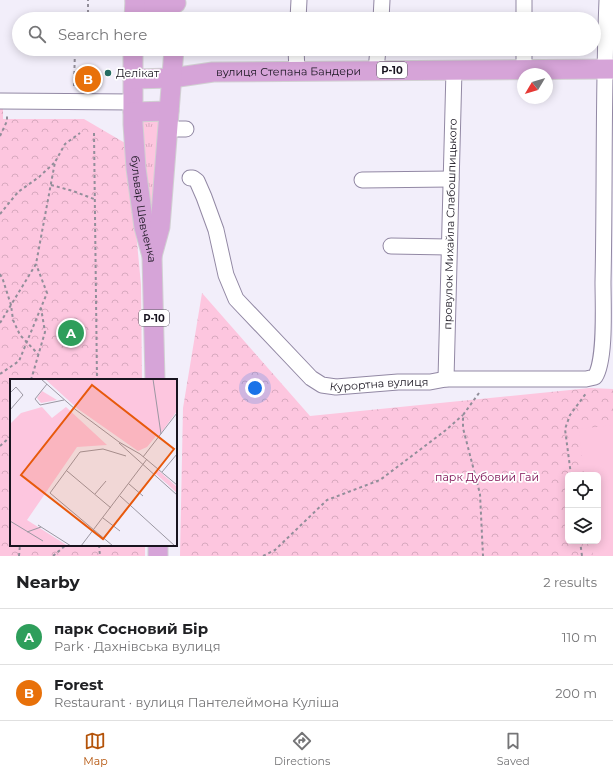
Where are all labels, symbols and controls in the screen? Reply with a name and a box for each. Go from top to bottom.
search box [12,12,601,56]
icon: search [26,23,48,45]
text: Search here [58,25,147,44]
road number: Р-10 [377,62,407,78]
pin: B [75,64,101,94]
street label: вулиця Степана Бандери [216,64,361,79]
place label: Делікат [116,66,160,80]
marker: Делікат [103,68,113,78]
north arrow [517,68,553,104]
street label: провулок Михайла Слабошпицького [440,118,460,330]
street label: бульвар Шевченка [128,155,159,263]
road number: Р-10 [139,310,169,326]
pin: A [58,318,84,348]
street label: Курортна вулиця [329,375,428,394]
your location [245,378,265,398]
inset map [10,379,177,546]
park label: парк Дубовий Гай [435,470,539,484]
map controls [565,472,601,544]
button: locate [565,472,601,508]
button: layers [565,508,601,544]
text: Nearby [16,572,80,592]
text: 2 results [543,574,597,590]
text: парк Сосновий Бір [54,619,208,638]
text: A [24,629,34,645]
text: 110 m [562,629,597,645]
text: Park · Дахнівська вулиця [54,638,221,654]
text: Forest [54,675,104,694]
text: B [24,685,34,701]
text: 200 m [555,685,597,701]
text: Restaurant · вулиця Пантелеймона Куліша [54,694,339,710]
tab: Map [83,730,108,768]
tab: Directions [274,730,330,768]
tab: Saved [497,730,530,768]

